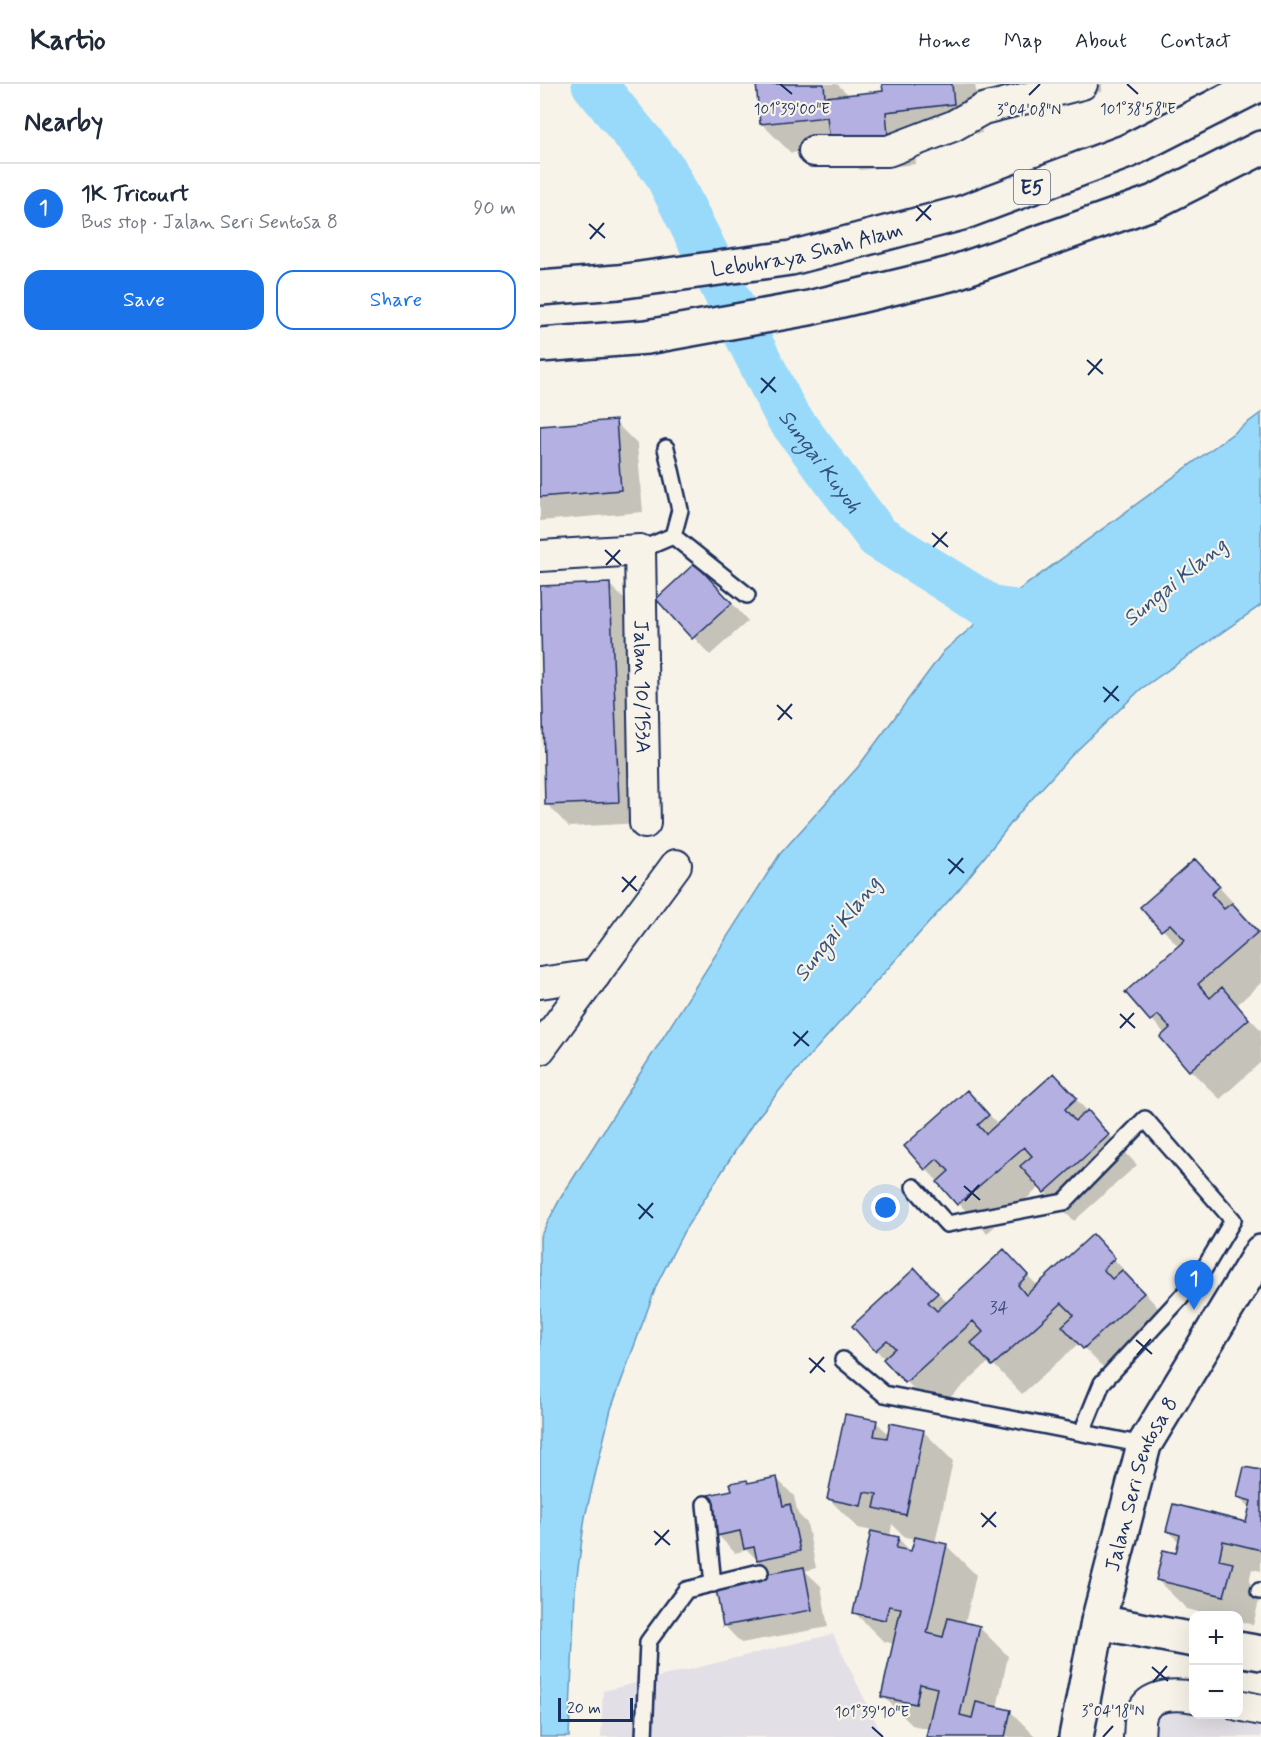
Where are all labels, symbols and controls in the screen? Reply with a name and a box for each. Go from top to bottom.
text: Kartio [30,23,106,60]
text: Home [919,27,971,55]
text: Map [1004,27,1042,55]
text: About [1075,27,1127,55]
text: Contact [1160,27,1231,55]
text: 101°39'00"E [754,100,830,120]
text: 101°38'58"E [1100,100,1176,120]
text: 3°04'08"N [997,101,1061,121]
text: Nearby [24,106,103,140]
road number: E5 [1014,170,1050,204]
text: 1K Tricourt [81,181,189,209]
text: 1 [39,195,48,222]
text: 90 m [473,195,516,222]
text: Bus stop · Jalan Seri Sentosa 8 [81,209,338,236]
street label: Lebuhraya Shah Alam [709,216,906,284]
button: Save [24,270,264,330]
button: Share [276,270,516,330]
water label: Sungai Kuyoh [771,404,867,519]
water label: Sungai Klang [1117,532,1235,635]
street label: Jalan 10/153A [626,620,657,754]
water label: Sungai Klang [788,870,889,989]
your location [871,1193,900,1222]
pin: 1 [1174,1260,1214,1310]
house number: 34 [989,1296,1009,1320]
street label: Jalan Seri Sentosa 8 [1099,1392,1185,1575]
map controls [1189,1611,1243,1719]
button: + [1189,1611,1243,1665]
button: − [1189,1665,1243,1719]
scale bar [558,1695,633,1722]
text: 20 m [567,1698,601,1719]
text: 3°04'18"N [1082,1702,1144,1722]
text: 101°39'10"E [835,1703,910,1723]

